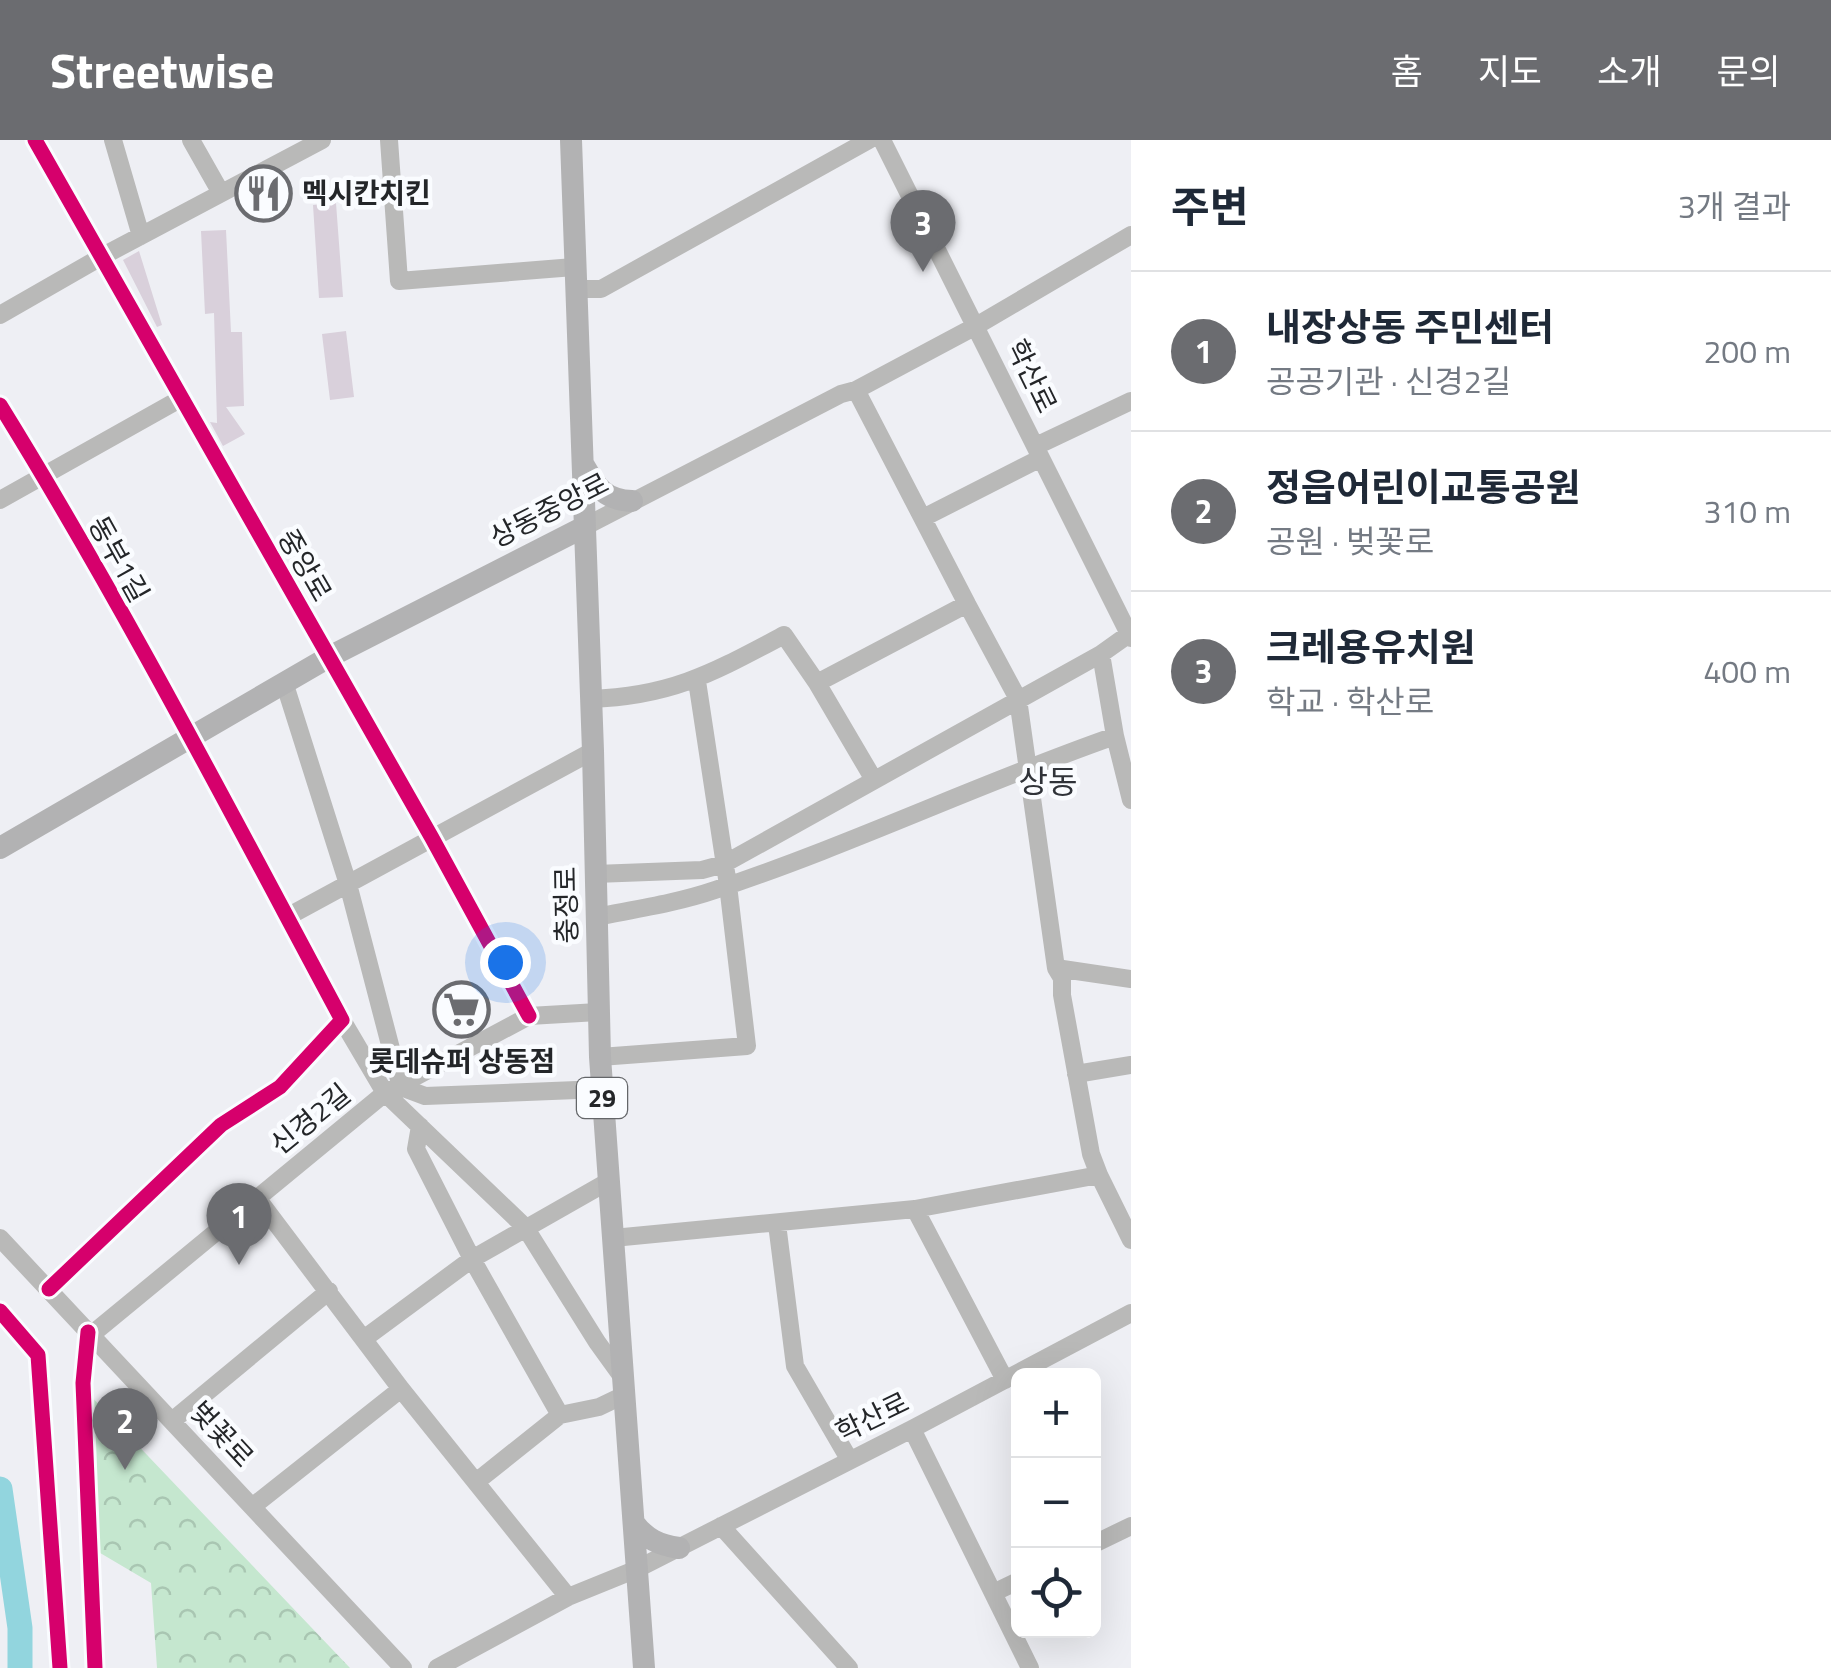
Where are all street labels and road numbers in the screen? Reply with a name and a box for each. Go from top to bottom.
street label: 학산로 [996,332,1069,420]
street label: 상동중앙로 [482,461,616,558]
street label: 동부1길 [78,508,161,610]
street label: 중앙로 [267,521,343,609]
street label: 충정로 [543,866,588,944]
street label: 신경2길 [260,1073,359,1165]
road number: 29 [577,1078,627,1118]
street label: 학산로 [828,1380,916,1453]
street label: 벚꽃로 [180,1391,264,1477]

